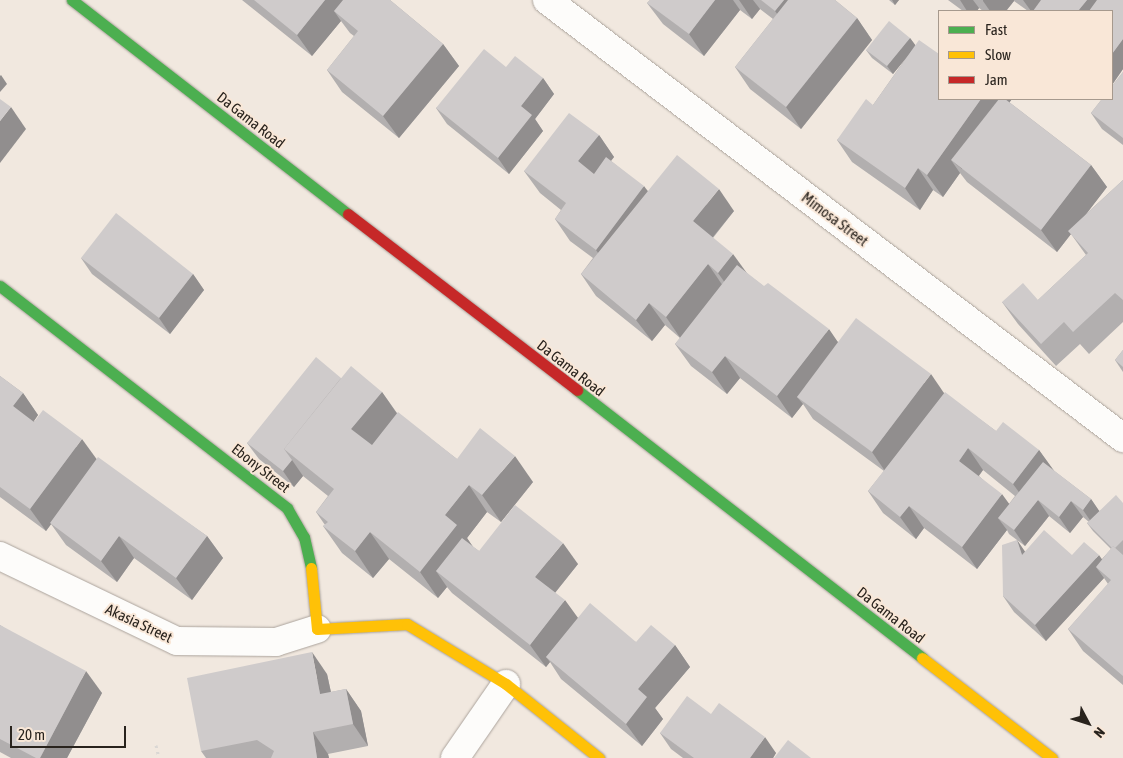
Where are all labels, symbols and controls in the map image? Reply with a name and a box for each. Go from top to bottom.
legend [938,10,1113,100]
text: Fast [985,21,1007,38]
text: Slow [985,46,1011,63]
text: Jam [985,71,1008,88]
street label: Da Gama Road [214,88,288,152]
street label: Mimosa Street [798,188,872,250]
street label: Da Gama Road [534,336,608,400]
street label: Ebony Street [228,440,294,496]
street label: Da Gama Road [854,583,928,647]
street label: Akasia Street [103,600,175,646]
north arrow [1063,698,1113,748]
scale bar [12,716,129,748]
text: N [1091,724,1108,741]
text: 20 m [18,726,45,743]

